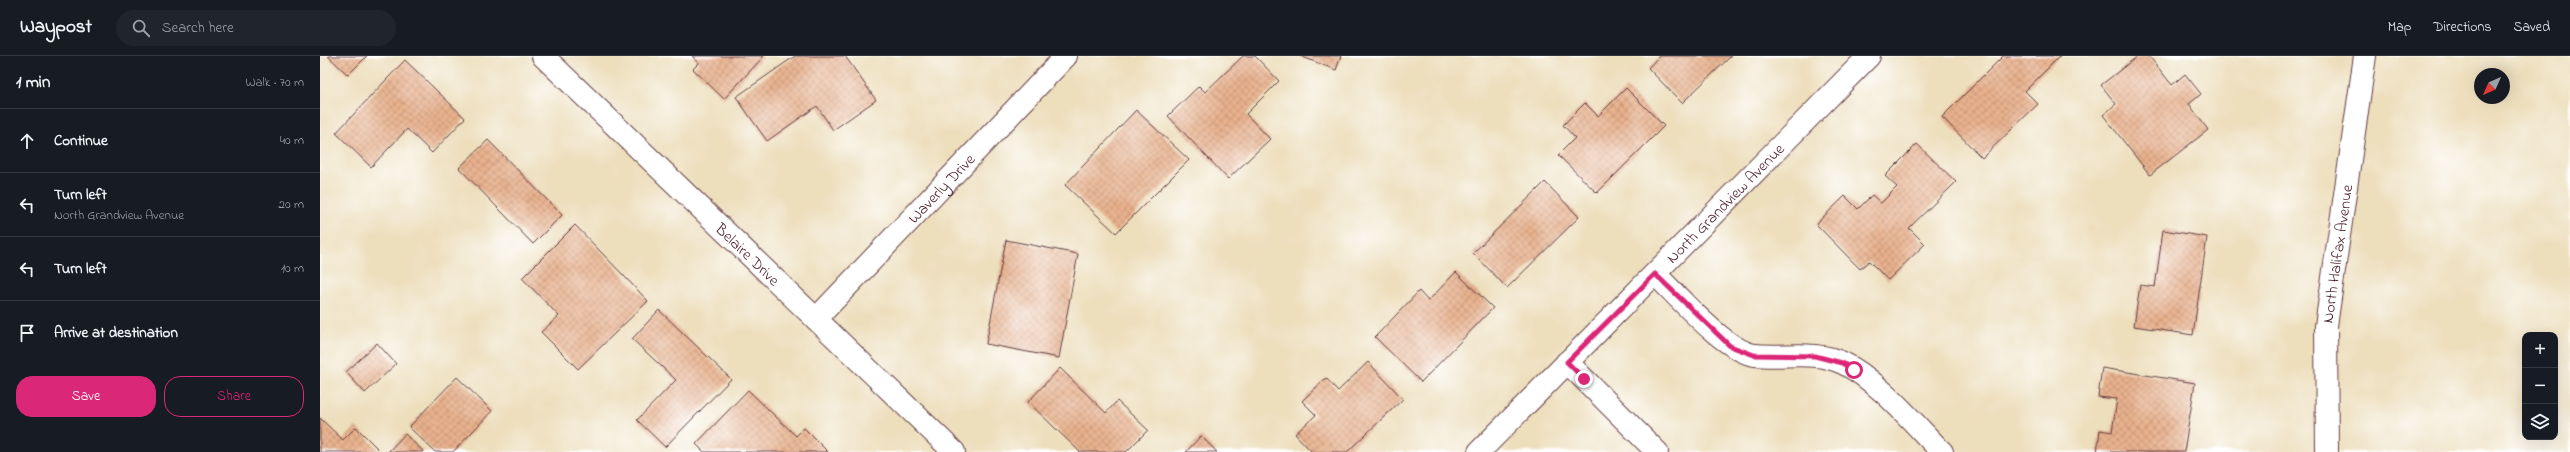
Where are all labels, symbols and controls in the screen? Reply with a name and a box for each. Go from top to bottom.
search box [116,10,396,46]
text: Waypost [20,14,92,41]
icon: search [130,17,152,39]
text: Search here [162,17,234,39]
text: Map [2388,17,2411,38]
text: Directions [2433,17,2491,38]
text: Saved [2513,17,2550,38]
north arrow [2474,68,2510,104]
text: 1 min [16,70,50,95]
text: Walk · 70 m [245,73,304,92]
icon: ahead [16,130,38,152]
text: Continue [54,130,108,152]
text: 40 m [280,131,304,150]
street label: North Grandview Avenue [1661,138,1791,270]
street label: Waverly Drive [903,148,982,230]
street label: North Halifax Avenue [2317,182,2360,325]
text: Turn left [54,184,107,206]
icon: left [16,194,38,216]
text: 20 m [279,195,304,214]
text: North Grandview Avenue [54,206,184,225]
street label: Belaire Drive [708,217,785,293]
icon: left [16,258,38,280]
text: Turn left [54,258,107,280]
text: 10 m [281,259,304,278]
icon: arrive [16,322,38,344]
text: Arrive at destination [54,322,178,344]
map controls [2522,332,2558,440]
button: + [2522,332,2558,368]
route start [1845,361,1863,379]
button: − [2522,368,2558,404]
route end [1575,370,1593,388]
button: Save [16,376,156,417]
button: Share [164,376,304,417]
button: layers [2522,404,2558,440]

